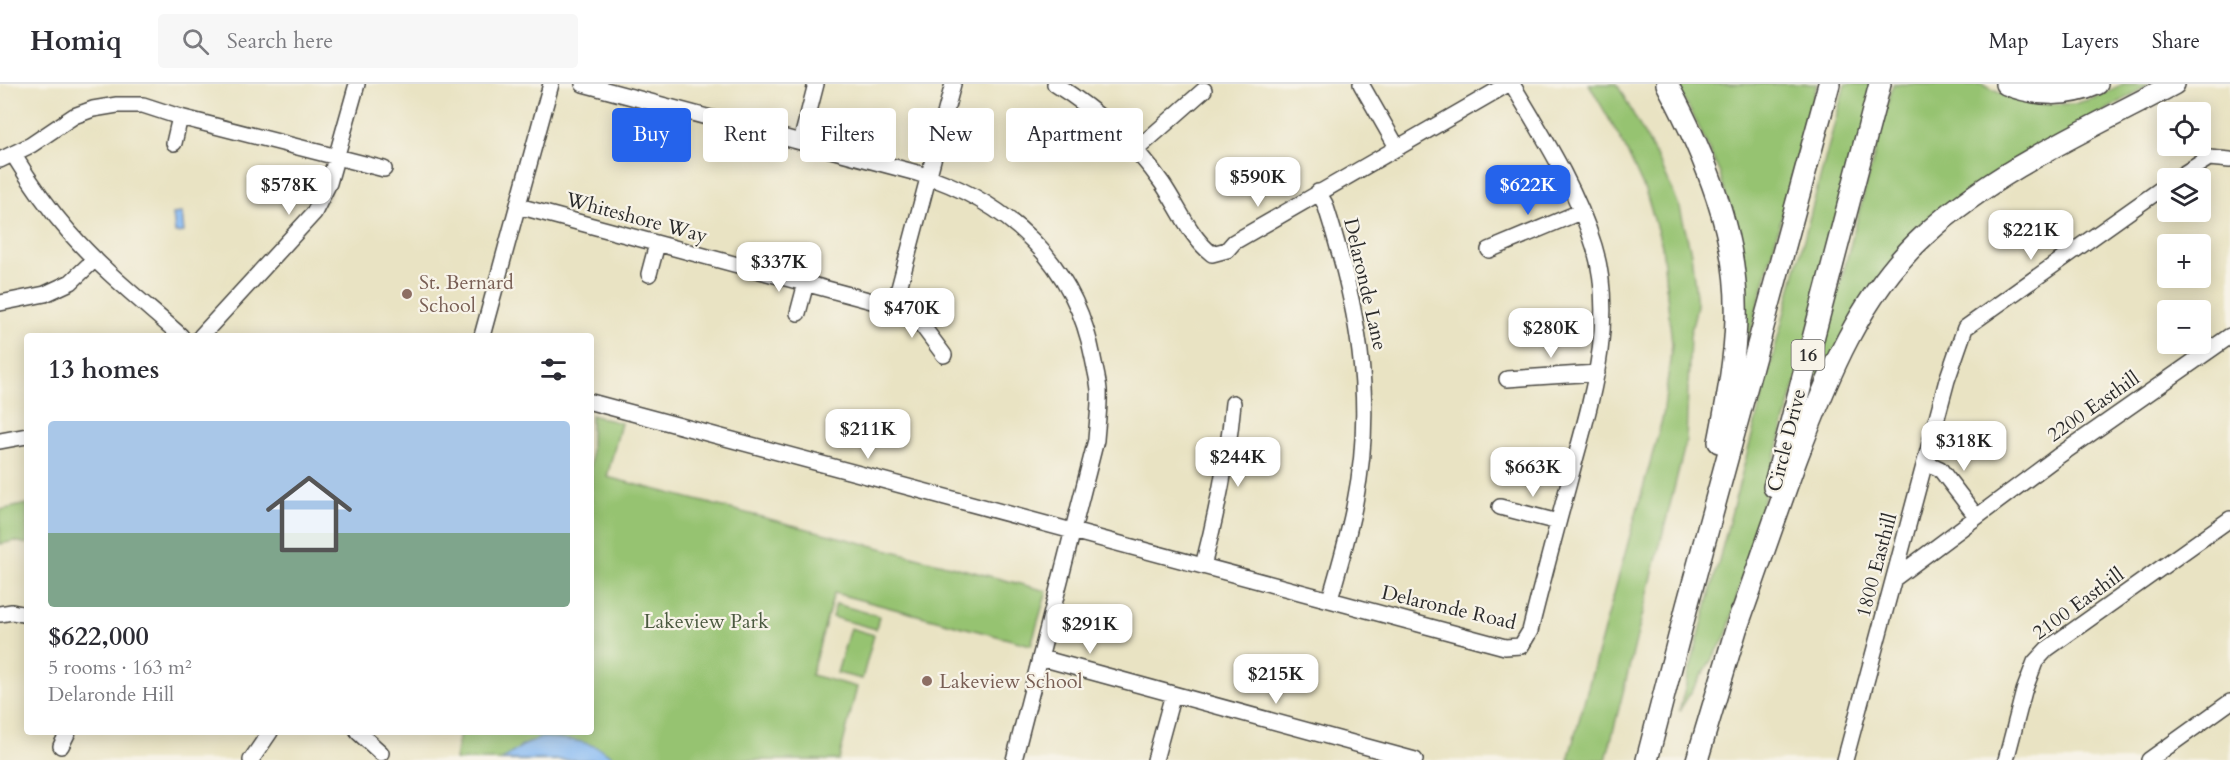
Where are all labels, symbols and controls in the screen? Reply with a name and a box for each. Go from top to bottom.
search box [158,14,578,68]
text: Homiq [30,22,122,60]
icon: search [179,25,212,58]
text: Search here [227,26,333,56]
text: Map [1989,27,2029,56]
text: Layers [2062,27,2119,56]
text: Share [2152,27,2200,56]
map controls [2157,102,2211,354]
button: locate [2157,102,2211,156]
chip: Buy [612,108,691,162]
chip: Rent [703,108,788,162]
chip: Filters [800,108,896,162]
chip: New [908,108,994,162]
chip: Apartment [1006,108,1143,162]
pin: $590K [1216,157,1300,208]
text: $590K [1229,163,1287,190]
pin: $578K [247,165,331,216]
pin: $622K [1486,165,1570,216]
button: layers [2157,168,2211,222]
text: $578K [260,171,318,198]
text: $622K [1499,171,1557,198]
street label: Whiteshore Way [562,185,711,249]
pin: $221K [1989,210,2073,261]
street label: Delaronde Lane [1337,215,1394,353]
text: $221K [2002,216,2060,243]
button: + [2157,234,2211,288]
pin: $337K [737,242,821,293]
text: $337K [750,248,808,275]
place label: St. Bernard School [419,269,514,319]
marker: St. Bernard School [400,287,414,301]
pin: $470K [870,288,954,339]
text: $470K [883,294,941,321]
button: − [2157,300,2211,354]
pin: $280K [1509,308,1593,359]
text: $280K [1522,314,1580,341]
road number: 16 [1792,340,1824,370]
text: 13 homes [48,352,159,387]
icon: filters [537,353,570,386]
street label: 2200 Easthill [2042,365,2145,448]
street label: Circle Drive [1761,386,1812,494]
pin: $211K [826,409,910,460]
text: $211K [839,415,897,442]
pin: $318K [1922,421,2006,472]
text: $318K [1935,427,1993,454]
pin: $244K [1196,437,1280,488]
text: $244K [1209,443,1267,470]
pin: $663K [1491,447,1575,498]
text: $663K [1504,453,1562,480]
icon: home [255,460,363,568]
street label: 1800 Easthill [1850,510,1903,620]
street label: 2100 Easthill [2027,561,2130,646]
street label: Delaronde Road [1379,579,1519,636]
pin: $291K [1048,604,1132,655]
park label: Lakeview Park [643,608,769,635]
text: $291K [1061,610,1119,637]
text: $622,000 [48,619,149,654]
text: 5 rooms · 163 m² [48,654,192,681]
pin: $215K [1234,654,1318,705]
text: $215K [1247,660,1305,687]
place label: Lakeview School [939,668,1083,695]
marker: Lakeview School [920,674,934,688]
text: Delaronde Hill [48,681,174,708]

